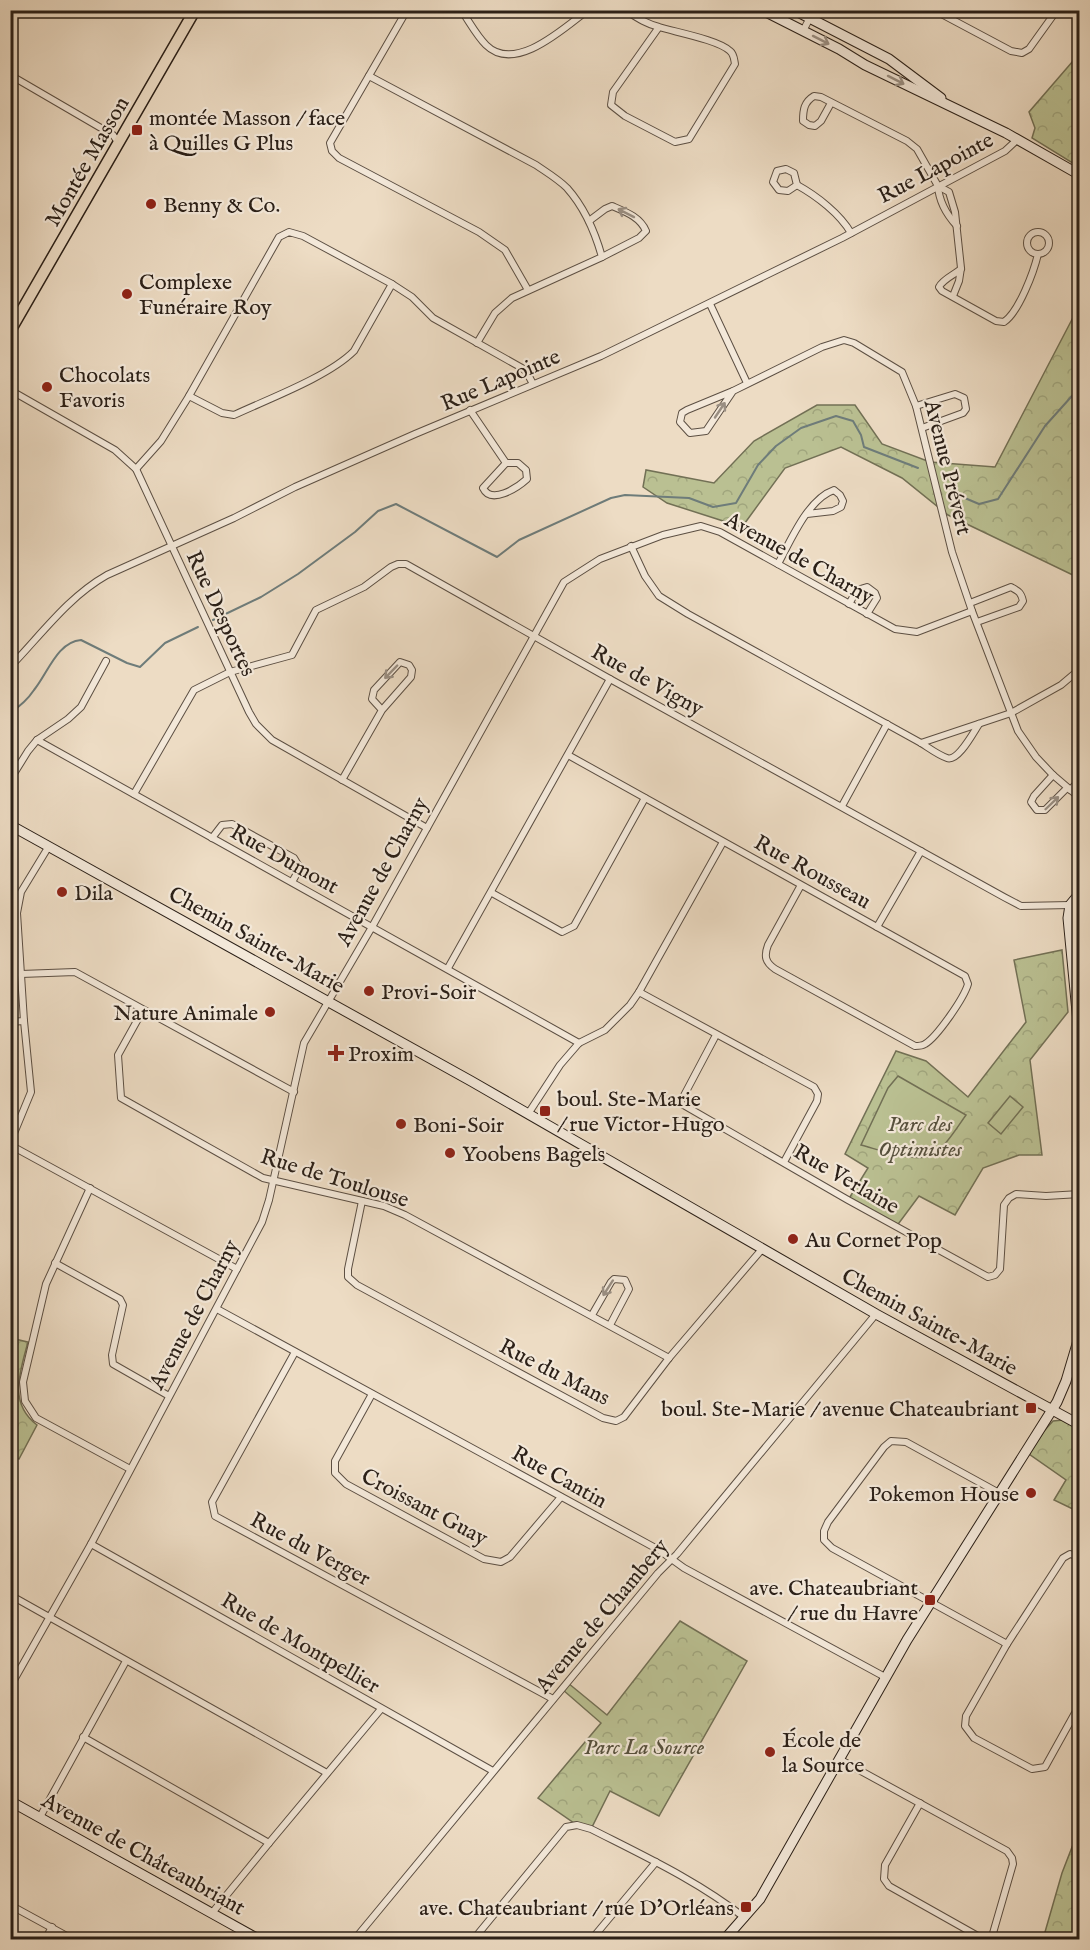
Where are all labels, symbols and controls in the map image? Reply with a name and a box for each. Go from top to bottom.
one-way arrow [812,35,830,46]
one-way arrow [887,75,905,87]
street label: Montée Masson [39,92,136,232]
place label: montée Masson / face à Quilles G Plus [149,105,345,158]
marker: montée Masson / face à Quilles G Plus [130,123,144,137]
street label: Rue Lapointe [873,127,999,211]
place label: Benny & Co. [163,192,280,220]
marker: Benny & Co. [144,197,158,211]
one-way arrow [618,207,635,219]
place label: Complexe Funéraire Roy [139,269,272,322]
marker: Complexe Funéraire Roy [120,287,134,301]
street label: Rue Lapointe [437,343,565,419]
place label: Chocolats Favoris [59,362,150,415]
marker: Chocolats Favoris [40,380,54,394]
street label: Avenue Prévert [917,396,977,538]
one-way arrow [715,402,727,419]
street label: Avenue de Charny [719,506,879,611]
street label: Rue Desportes [179,546,262,681]
street label: Rue de Vigny [586,638,708,723]
one-way arrow [383,664,398,679]
street label: Avenue de Charny [330,792,435,952]
one-way arrow [1045,795,1060,810]
street label: Rue Dumont [225,818,344,901]
street label: Rue Rousseau [749,829,875,916]
place label: Dila [74,880,114,908]
street label: Chemin Sainte-Marie [163,881,349,1001]
marker: Dila [55,885,69,899]
place label: Provi-Soir [381,979,476,1007]
marker: Provi-Soir [362,984,376,998]
place label: Nature Animale [113,1000,258,1028]
marker: Nature Animale [263,1005,277,1019]
place label: Proxim [348,1041,414,1069]
marker: Proxim [329,1046,343,1060]
place label: boul. Ste-Marie / rue Victor-Hugo [557,1086,725,1139]
marker: boul. Ste-Marie / rue Victor-Hugo [538,1104,552,1118]
park label: Parc des Optimistes [878,1111,963,1164]
place label: Boni-Soir [413,1112,504,1140]
marker: Boni-Soir [394,1117,408,1131]
street label: Rue Verlaine [788,1138,904,1221]
place label: Yoobens Bagels [462,1141,605,1169]
street label: Rue de Toulouse [257,1143,412,1215]
marker: Yoobens Bagels [443,1146,457,1160]
place label: Au Cornet Pop [804,1227,942,1255]
marker: Au Cornet Pop [786,1232,800,1246]
street label: Avenue de Charny [143,1235,246,1396]
street label: Chemin Sainte-Marie [836,1263,1022,1383]
one-way arrow [602,1279,614,1296]
street label: Rue du Mans [494,1333,614,1413]
place label: boul. Ste-Marie / avenue Chateaubriant [661,1396,1019,1424]
marker: boul. Ste-Marie / avenue Chateaubriant [1024,1401,1038,1415]
street label: Rue Cantin [506,1440,612,1516]
street label: Croissant Guay [356,1463,492,1553]
place label: Pokemon House [868,1481,1019,1509]
marker: Pokemon House [1024,1486,1038,1500]
street label: Rue du Verger [245,1506,375,1593]
street label: Avenue de Chambery [529,1533,675,1700]
place label: ave. Chateaubriant / rue du Havre [750,1575,918,1628]
street label: Rue de Montpellier [215,1587,385,1701]
marker: ave. Chateaubriant / rue du Havre [923,1593,937,1607]
place label: École de la Source [782,1727,864,1780]
park label: Parc La Source [584,1734,705,1762]
marker: École de la Source [763,1745,777,1759]
street label: Avenue de Châteaubriant [35,1787,250,1923]
place label: ave. Chateaubriant / rue D'Orléans [419,1895,734,1923]
marker: ave. Chateaubriant / rue D'Orléans [739,1900,753,1914]

